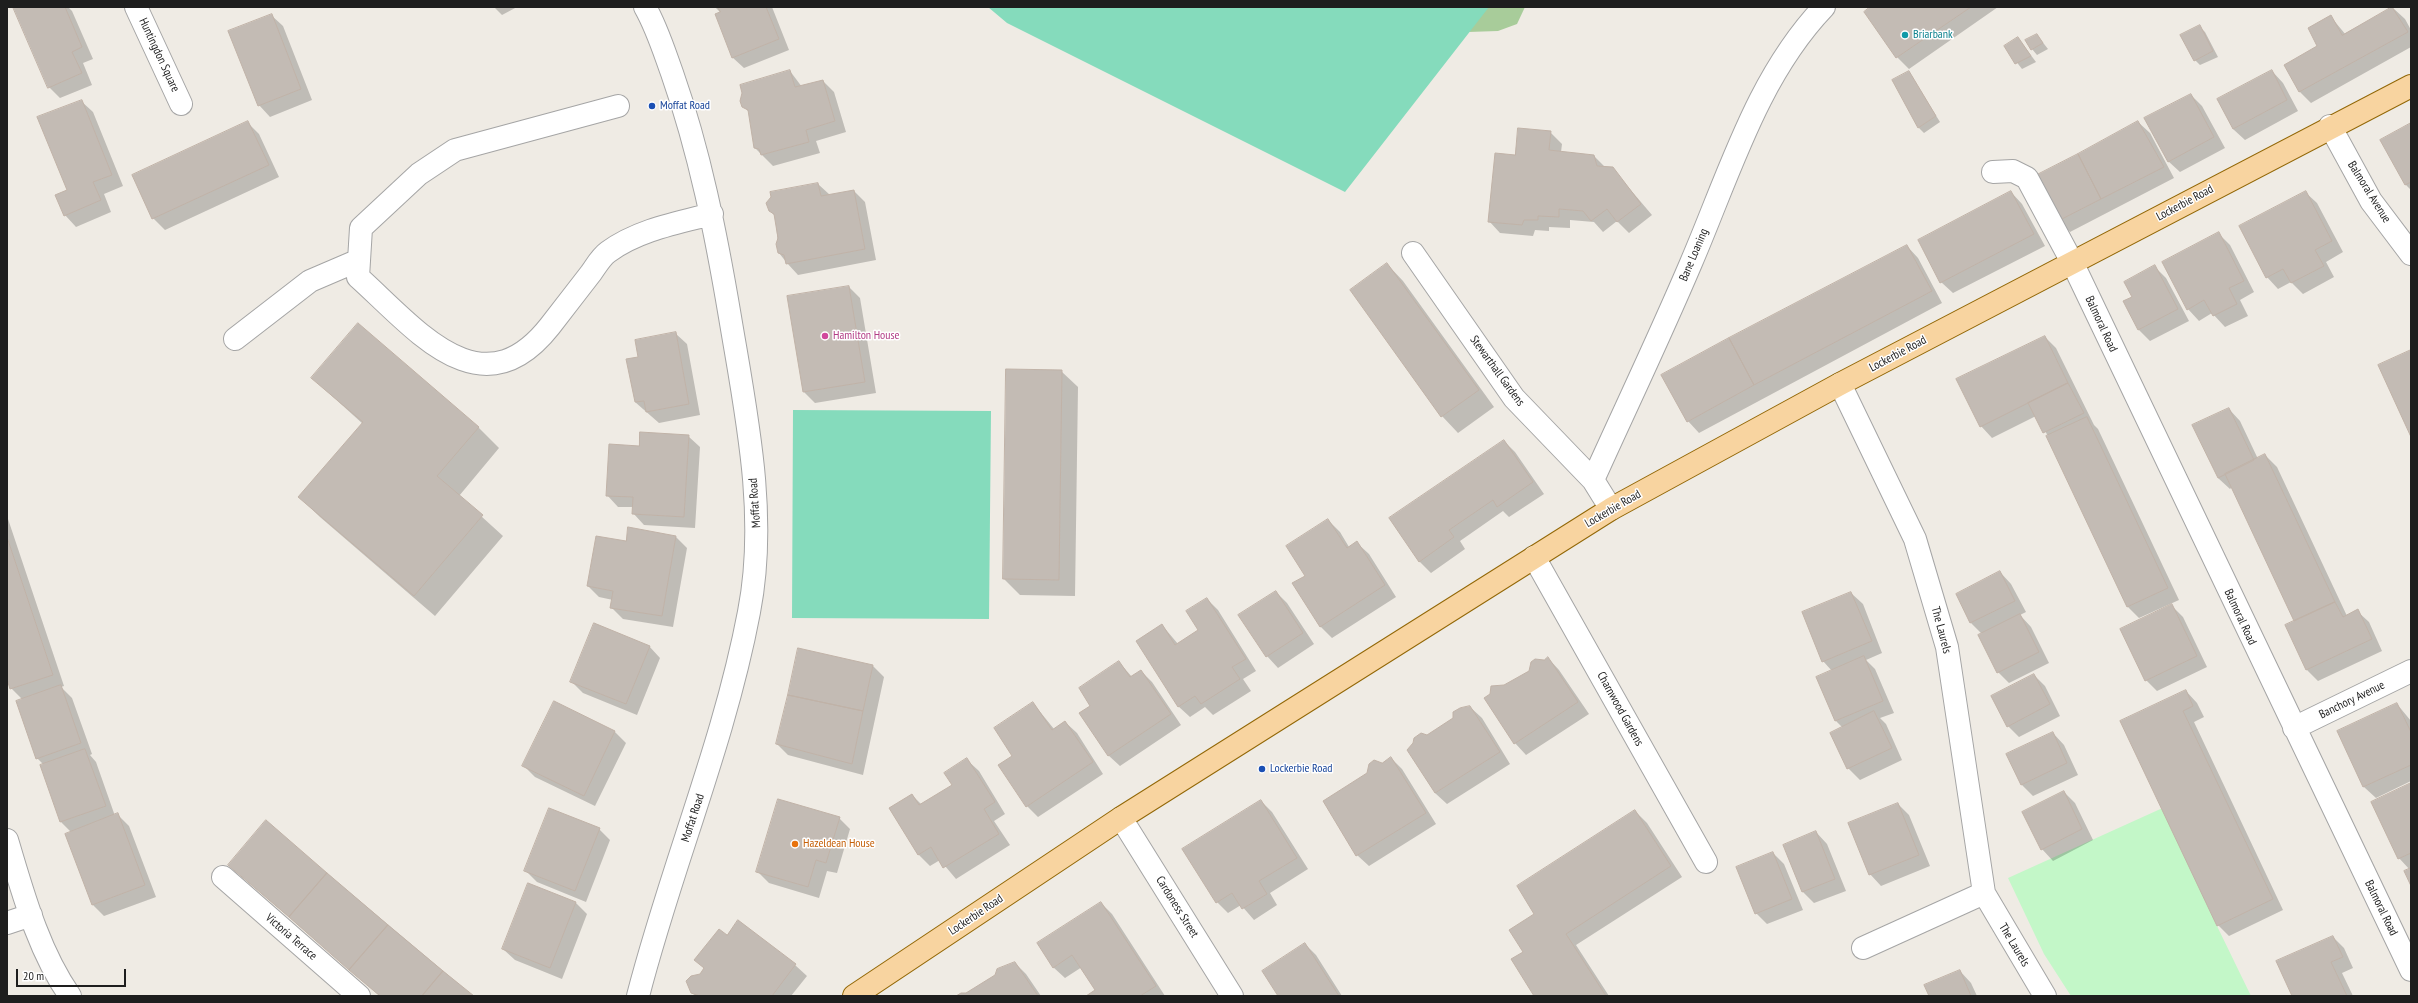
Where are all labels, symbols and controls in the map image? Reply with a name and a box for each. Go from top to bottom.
street label: Huntingdon Square [136,16,182,94]
place label: Briarbank [1913,28,1953,42]
marker: Briarbank [1900,30,1910,40]
place label: Moffat Road [660,99,710,113]
marker: Moffat Road [647,101,657,111]
street label: Balmoral Avenue [2344,158,2394,226]
street label: Lockerbie Road [2154,182,2216,224]
street label: Bane Loaning [1676,226,1712,284]
street label: Balmoral Road [2082,294,2120,354]
place label: Hamilton House [833,329,899,343]
marker: Hamilton House [820,331,830,341]
street label: Stewarthall Gardens [1467,333,1527,409]
street label: Lockerbie Road [1867,333,1929,375]
street label: Moffat Road [746,478,764,528]
street label: Lockerbie Road [1582,487,1644,531]
street label: Balmoral Road [2221,587,2259,647]
street label: The Laurels [1928,605,1954,655]
street label: Charnwood Gardens [1594,669,1646,749]
street label: Banchory Avenue [2317,678,2387,722]
place label: Lockerbie Road [1270,762,1332,776]
marker: Lockerbie Road [1257,764,1267,774]
street label: Moffat Road [678,792,708,844]
place label: Hazeldean House [803,837,875,851]
marker: Hazeldean House [790,839,800,849]
street label: Cardoness Street [1152,874,1202,940]
street label: Balmoral Road [2361,878,2401,938]
street label: Lockerbie Road [946,892,1006,938]
street label: Victoria Terrace [262,911,320,963]
street label: The Laurels [1995,921,2033,969]
scale bar [18,961,128,987]
text: 20 m [23,968,44,983]

